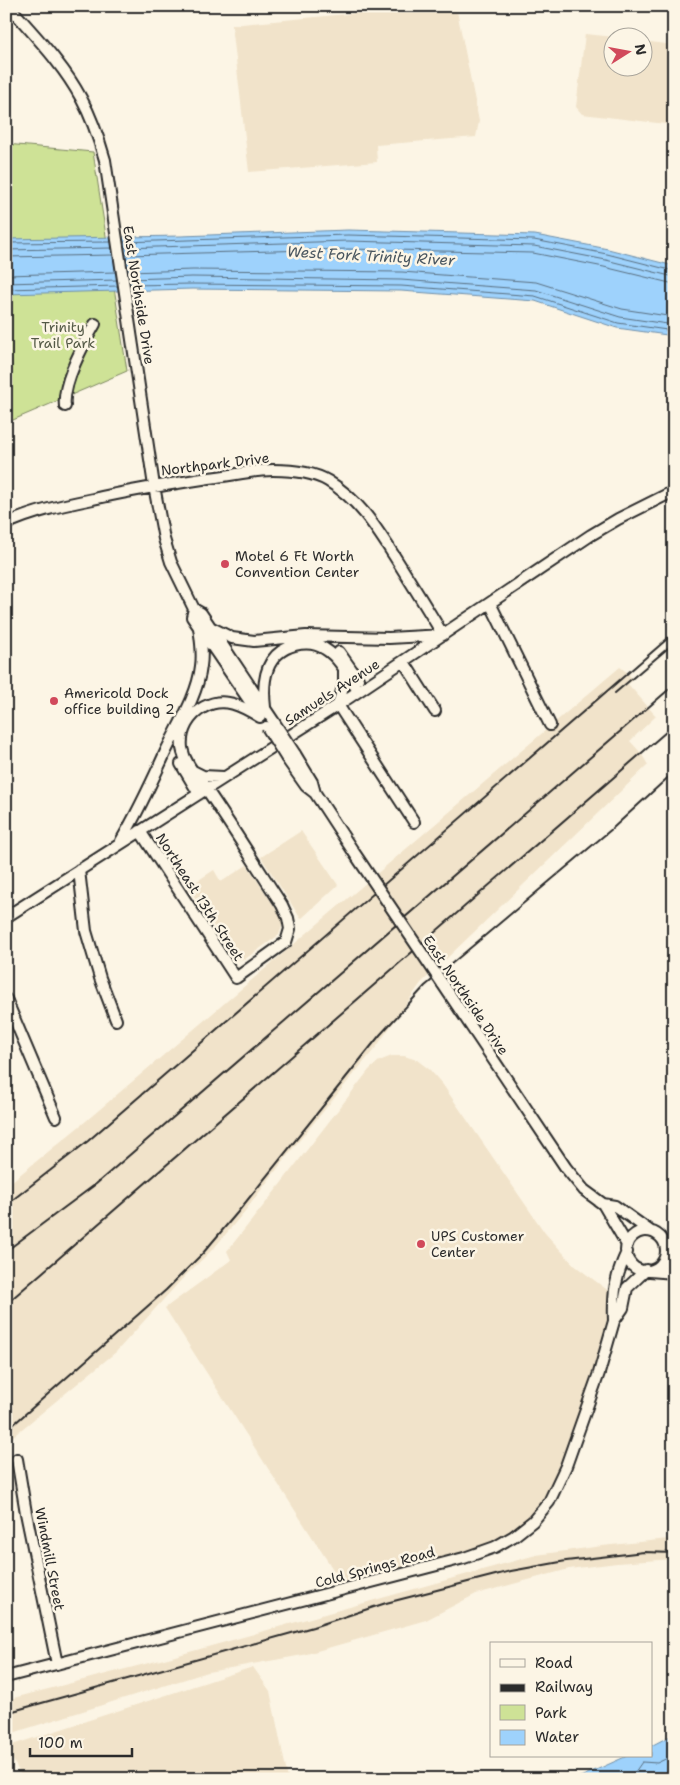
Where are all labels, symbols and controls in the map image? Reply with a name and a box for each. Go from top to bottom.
north arrow [602,28,652,78]
text: N [631,42,651,57]
street label: East Northside Drive [119,224,159,366]
water label: West Fork Trinity River [286,242,456,270]
park label: Trinity Trail Park [31,318,95,352]
street label: Northpark Drive [160,448,270,480]
place label: Motel 6 Ft Worth Convention Center [235,547,360,581]
marker: Motel 6 Ft Worth Convention Center [219,558,231,570]
street label: Samuels Avenue [281,655,383,729]
place label: Americold Dock office building 2 [64,684,175,718]
marker: Americold Dock office building 2 [48,695,60,707]
street label: Northeast 13th Street [152,830,248,964]
street label: East Northside Drive [419,932,513,1058]
place label: UPS Customer Center [431,1227,525,1261]
marker: UPS Customer Center [415,1238,427,1250]
street label: Windmill Street [31,1506,69,1612]
street label: Cold Springs Road [313,1542,437,1592]
legend [490,1642,652,1758]
text: Road [535,1653,573,1673]
text: Railway [535,1677,593,1697]
text: Park [535,1703,567,1723]
scale bar [30,1725,132,1757]
text: Water [535,1727,579,1747]
text: 100 m [38,1733,83,1753]

